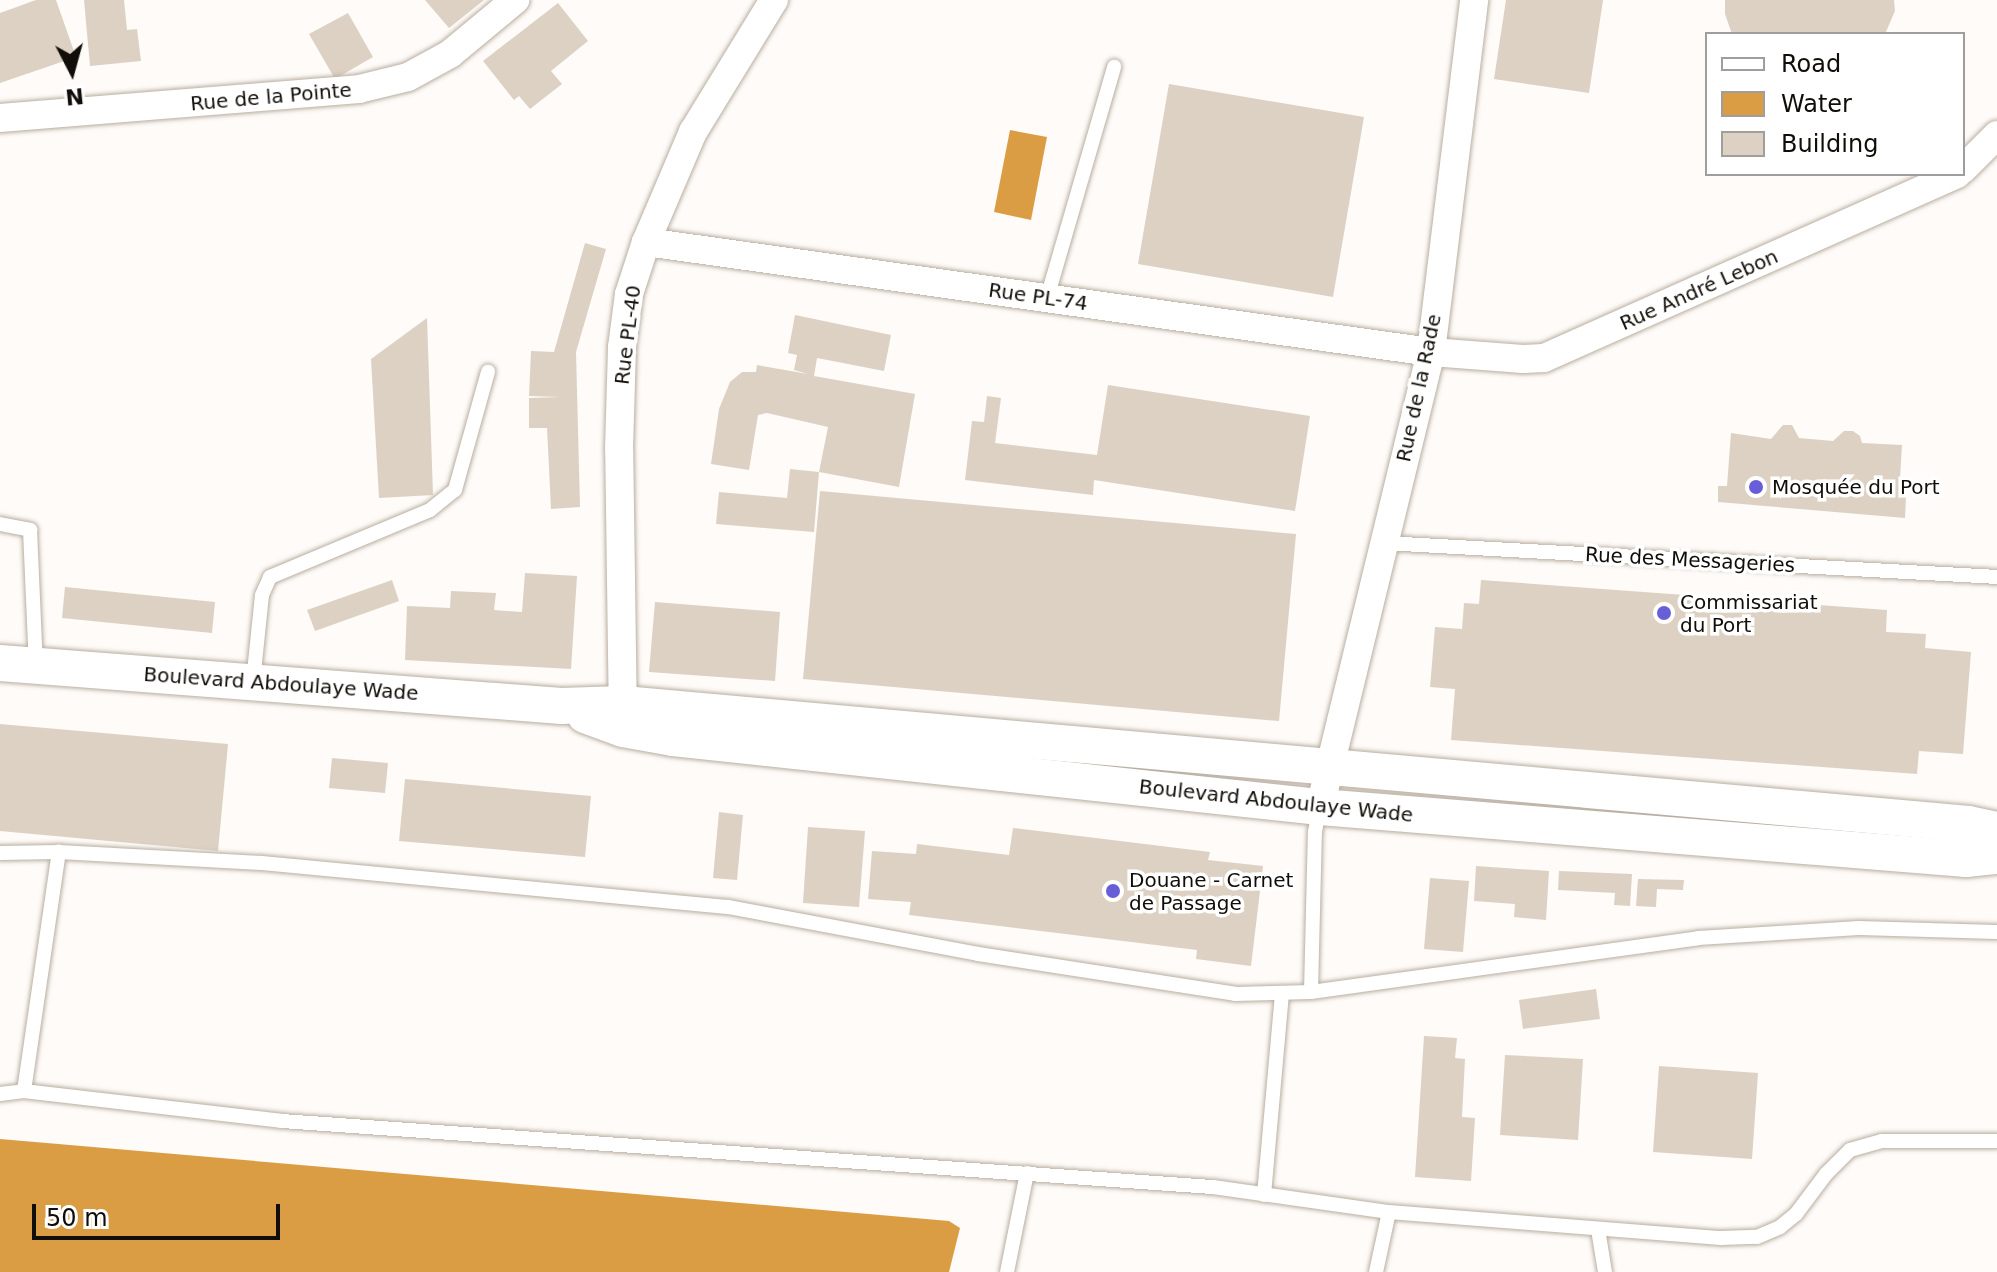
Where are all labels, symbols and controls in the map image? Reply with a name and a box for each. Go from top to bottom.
north arrow [32,32,112,112]
legend [1705,32,1965,176]
text: Road [1781,50,1841,78]
street label: Rue de la Pointe [189,78,353,116]
text: N [64,83,85,110]
text: Water [1781,90,1852,118]
text: Building [1781,130,1878,158]
street label: Rue André Lebon [1616,244,1782,336]
street label: Rue PL-74 [987,278,1089,316]
street label: Rue PL-40 [610,284,646,386]
street label: Rue de la Rade [1392,312,1446,464]
place label: Mosquée du Port [1772,475,1940,499]
marker: Mosquée du Port [1747,478,1765,496]
street label: Rue des Messageries [1584,543,1796,577]
place label: Commissariat du Port [1680,590,1818,637]
marker: Commissariat du Port [1655,604,1673,622]
street label: Boulevard Abdoulaye Wade [143,662,419,706]
street label: Boulevard Abdoulaye Wade [1138,775,1414,827]
place label: Douane - Carnet de Passage [1129,868,1293,915]
marker: Douane - Carnet de Passage [1104,882,1122,900]
scale bar [36,1188,284,1238]
text: 50 m [46,1204,108,1232]

